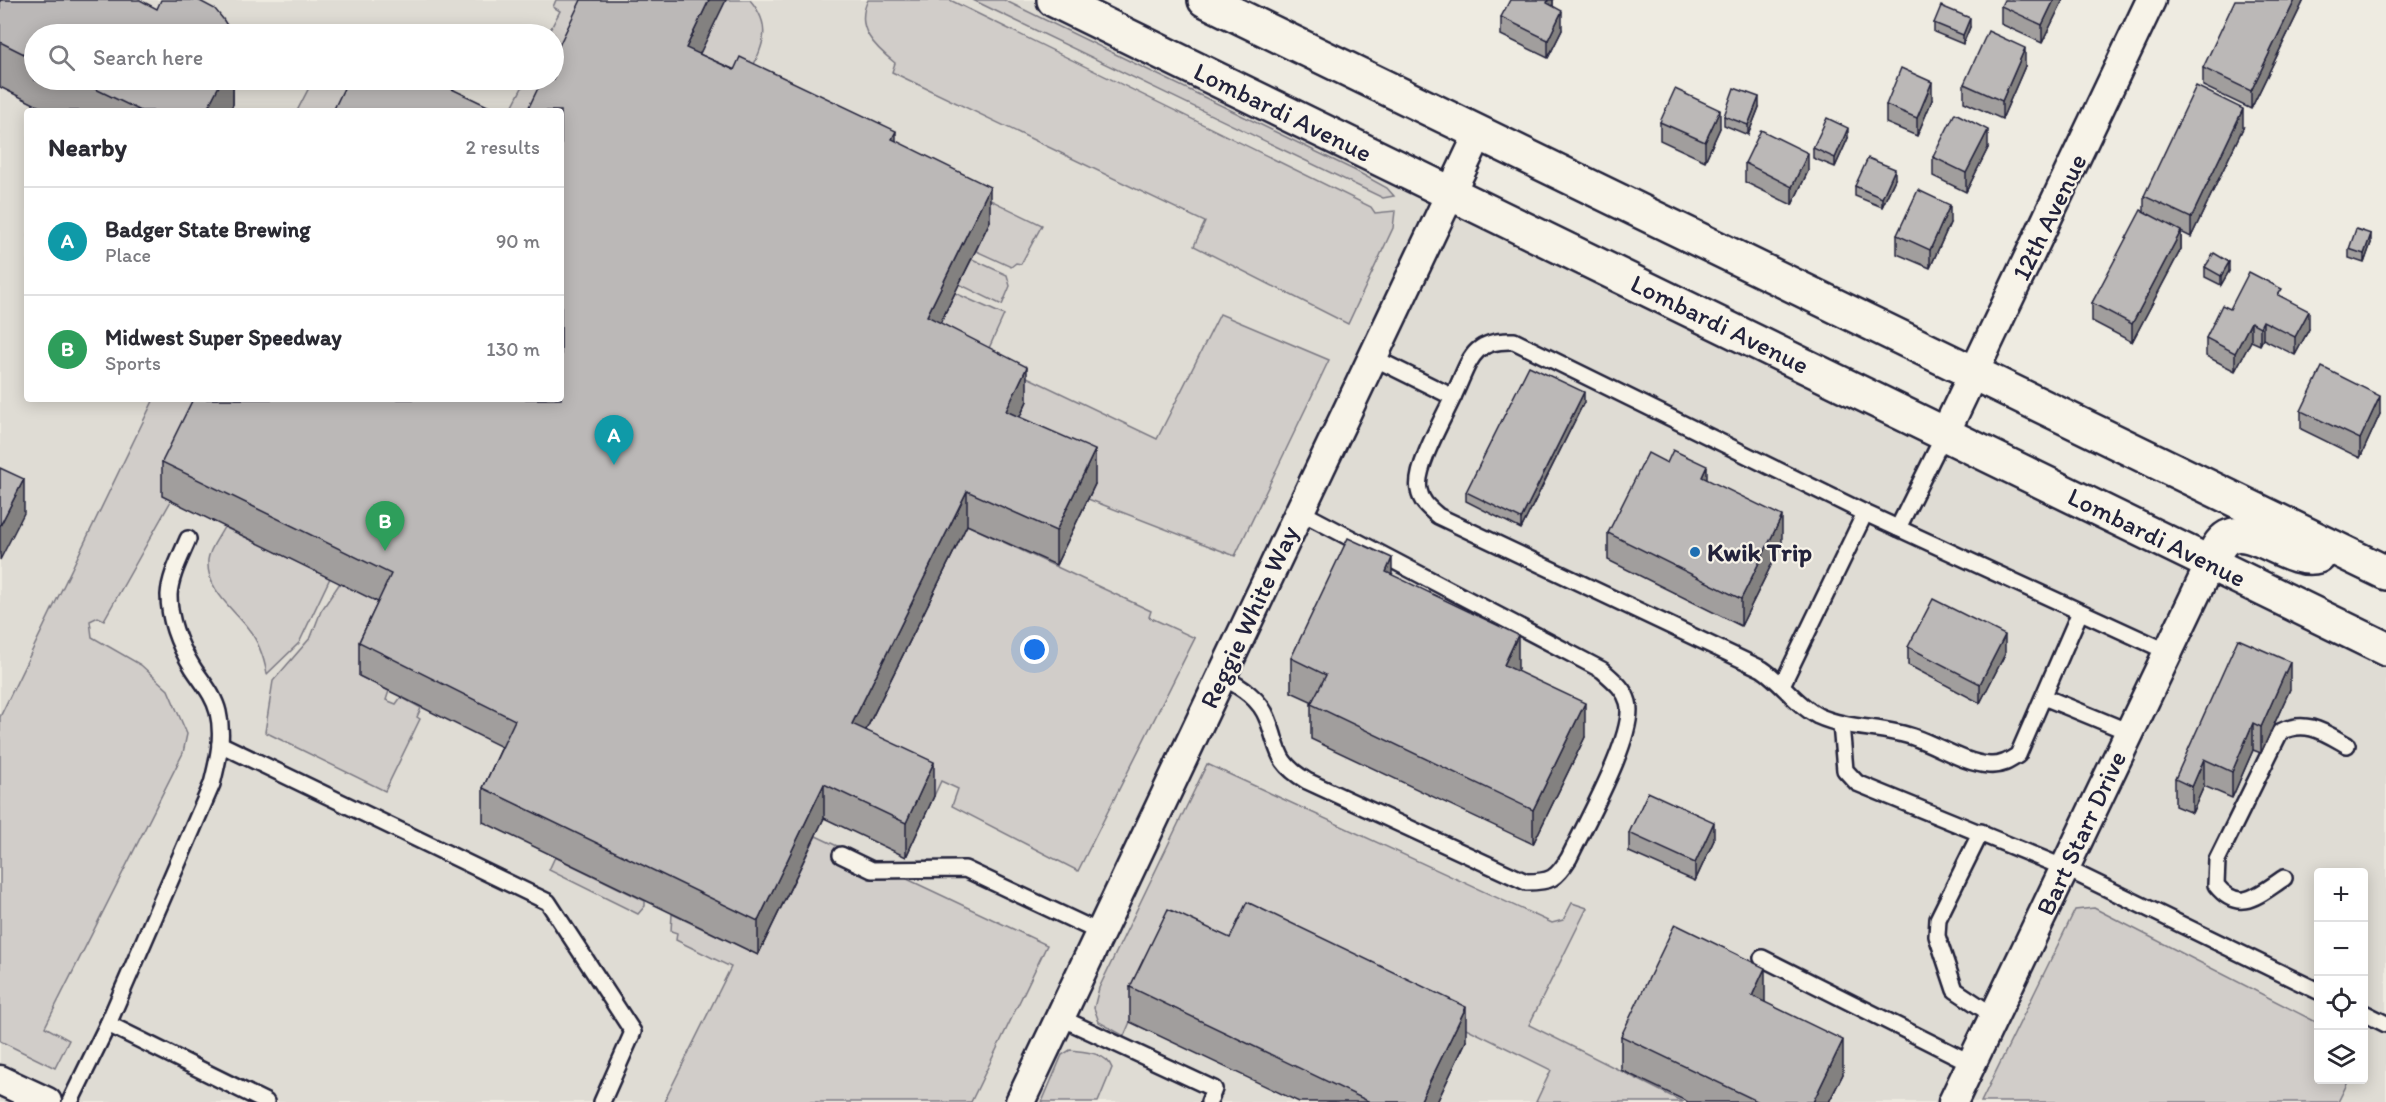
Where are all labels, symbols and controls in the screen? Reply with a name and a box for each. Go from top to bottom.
search box [24,24,564,90]
icon: search [45,41,78,74]
text: Search here [93,44,203,71]
street label: Lombardi Avenue [1189,55,1377,169]
text: Nearby [48,131,127,163]
text: 2 results [466,135,540,159]
street label: 12th Avenue [2005,148,2093,286]
text: Badger State Brewing [105,216,311,243]
text: A [61,229,74,253]
text: 90 m [496,229,540,253]
text: Place [105,243,151,267]
street label: Lombardi Avenue [1626,267,1814,381]
text: Midwest Super Speedway [105,324,342,351]
text: B [61,337,74,361]
text: 130 m [486,337,540,361]
text: Sports [105,351,161,375]
pin: A [594,416,634,465]
street label: Lombardi Avenue [2063,480,2251,594]
pin: B [366,502,404,551]
street label: Reggie White Way [1193,520,1305,714]
place label: Kwik Trip [1707,536,1812,568]
marker: Kwik Trip [1688,545,1702,559]
your location [1020,635,1049,664]
street label: Bart Starr Drive [2029,746,2133,920]
map controls [2314,868,2368,1084]
button: + [2314,868,2368,922]
button: − [2314,922,2368,976]
button: locate [2314,976,2368,1030]
button: layers [2314,1030,2368,1084]

